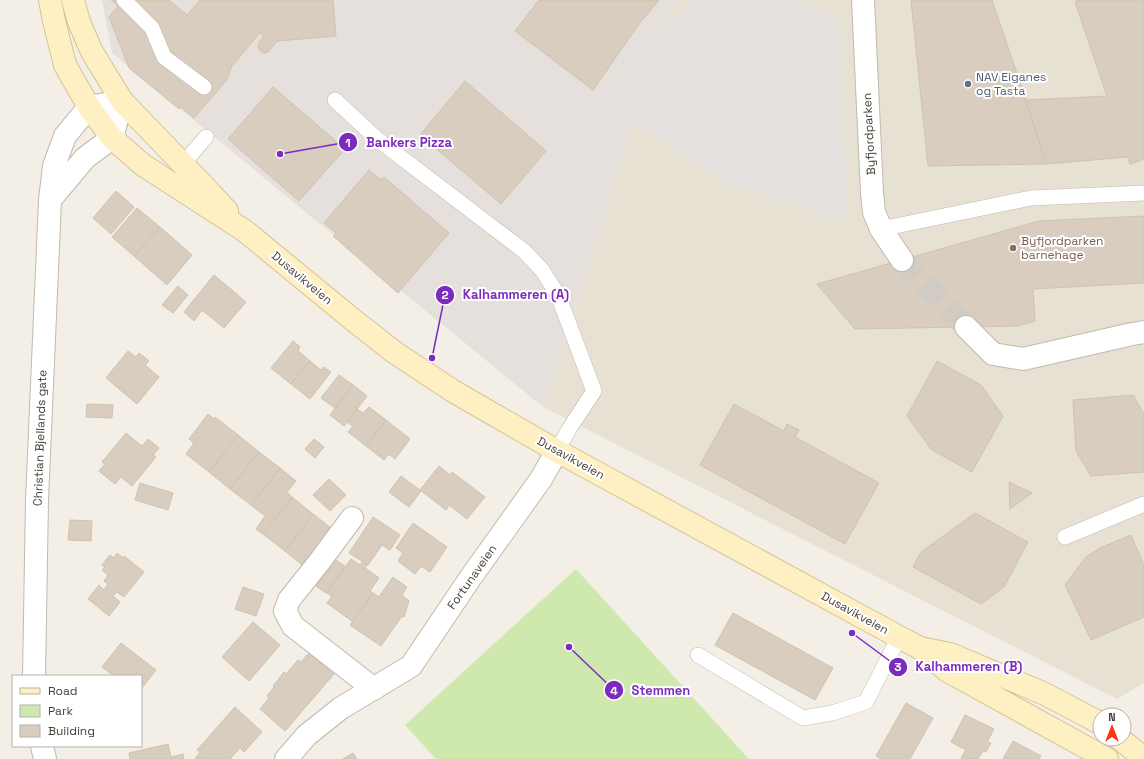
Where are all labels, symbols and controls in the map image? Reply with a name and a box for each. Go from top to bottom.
place label: NAV Eiganes og Tasta [976,69,1046,99]
marker: NAV Eiganes og Tasta [963,79,973,89]
street label: Byfjordparken [859,92,879,176]
callout: Bankers Pizza [338,130,460,155]
text: Bankers Pizza [366,134,452,151]
text: 1 [345,135,351,151]
place label: Byfjordparken barnehage [1021,233,1103,263]
marker: Byfjordparken barnehage [1008,243,1018,253]
street label: Dusavikveien [268,248,336,308]
callout: Kalhammeren (A) [435,282,578,307]
text: Kalhammeren (A) [463,286,569,303]
text: 2 [441,287,449,303]
street label: Christian Bjellands gate [30,370,50,506]
street label: Dusavikveien [534,433,608,483]
street label: Fortunaveien [444,541,500,613]
street label: Dusavikveien [818,588,892,638]
callout: Kalhammeren (B) [888,654,1031,679]
text: Kalhammeren (B) [916,658,1022,675]
text: 3 [894,659,902,675]
legend [12,675,142,747]
callout: Stemmen [604,678,698,703]
text: Stemmen [632,682,690,699]
text: Road [48,683,77,699]
text: 4 [610,683,618,699]
text: Park [48,703,73,719]
north arrow [1092,707,1132,747]
text: N [1108,710,1116,724]
text: Building [48,723,95,739]

